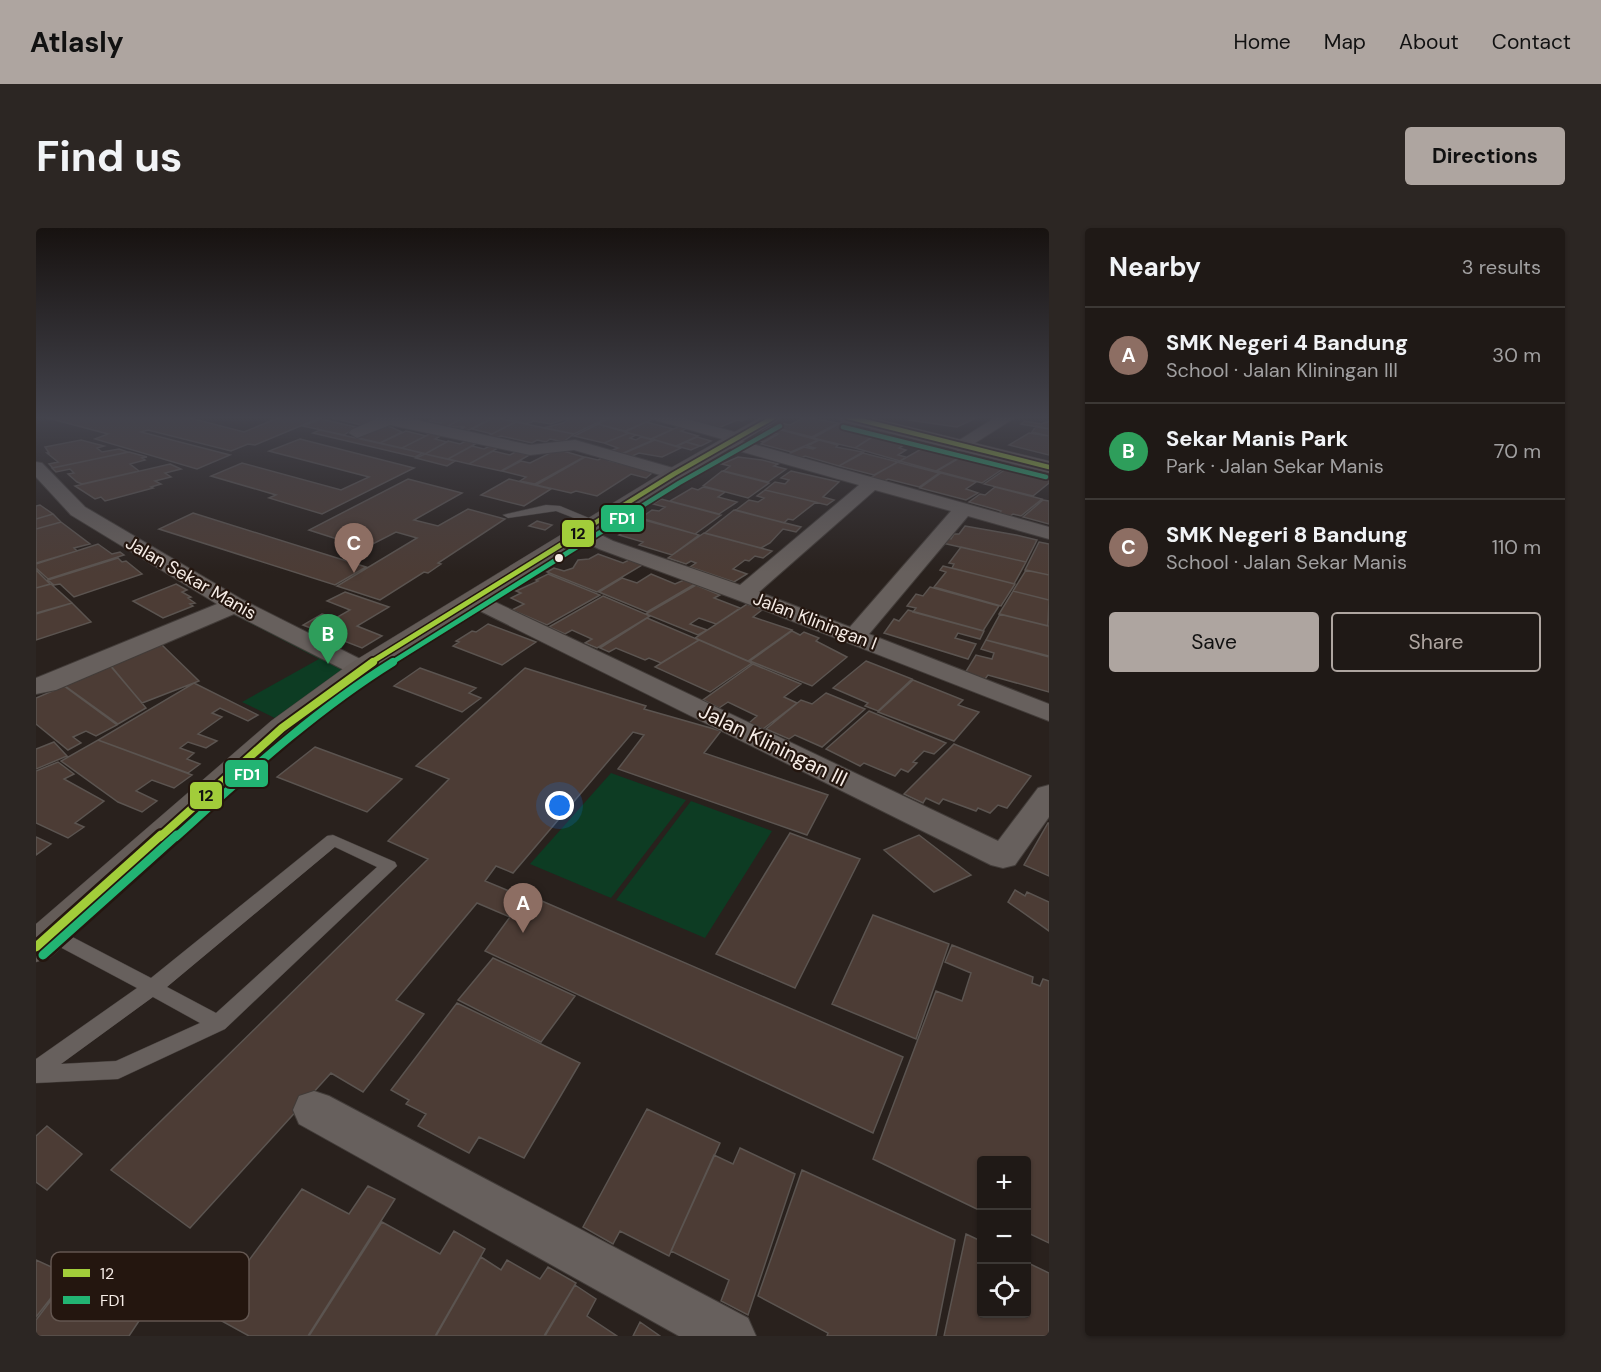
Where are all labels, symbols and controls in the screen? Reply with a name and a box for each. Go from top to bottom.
text: Atlasly [30,24,124,61]
text: Home [1233,28,1291,56]
text: Map [1324,28,1366,56]
text: About [1399,28,1459,56]
text: Contact [1492,28,1571,56]
button: Directions [1405,127,1565,185]
text: Find us [36,129,182,184]
text: Nearby [1109,250,1201,284]
text: 3 results [1462,254,1541,280]
text: SMK Negeri 4 Bandung [1166,328,1408,357]
text: A [1121,342,1136,368]
text: 30 m [1492,342,1541,368]
text: School · Jalan Kliningan III [1166,357,1398,383]
text: Sekar Manis Park [1166,424,1348,453]
text: B [1122,438,1135,464]
text: 70 m [1494,438,1541,464]
text: Park · Jalan Sekar Manis [1166,453,1384,479]
line badge: FD1 [600,504,645,533]
text: FD1 [609,508,635,529]
line badge: 12 [561,519,595,548]
text: SMK Negeri 8 Bandung [1166,520,1408,549]
text: 12 [570,523,586,544]
pin: C [334,524,374,573]
street label: Jalan Sekar Manis [121,531,261,625]
text: C [1121,534,1136,560]
text: 110 m [1492,534,1541,560]
text: School · Jalan Sekar Manis [1166,549,1407,575]
unlabelled marker [553,552,565,564]
street label: Jalan Kliningan I [750,586,880,656]
button: Save [1109,612,1319,672]
button: Share [1331,612,1541,672]
pin: B [308,614,348,664]
street label: Jalan Kliningan III [694,697,852,793]
line badge: FD1 [224,759,269,788]
text: FD1 [234,764,260,785]
line badge: 12 [189,781,223,810]
text: 12 [198,785,214,806]
your location [545,791,574,820]
pin: A [504,884,542,933]
map controls [977,1156,1031,1318]
button: + [977,1156,1031,1210]
button: − [977,1210,1031,1264]
legend [51,1252,249,1321]
text: 12 [100,1263,114,1284]
button: locate [977,1264,1031,1318]
text: FD1 [100,1290,125,1311]

